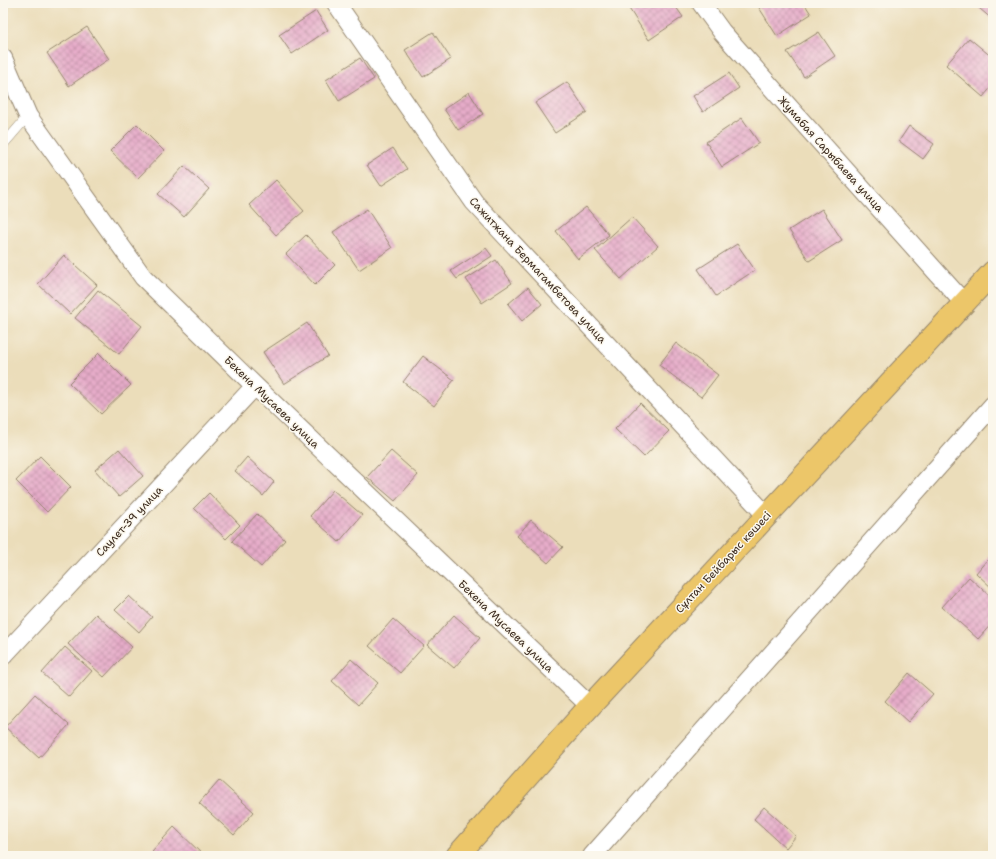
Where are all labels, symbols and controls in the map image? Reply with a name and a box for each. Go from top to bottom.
street label: Жумабая Сарыбаева улица [775,93,887,216]
street label: Сажитжана Бермагамбетова улица [466,194,610,347]
street label: Бекена Мусаева улица [221,353,323,452]
street label: Саулет-39 улица [93,483,166,560]
street label: Сұлтан Бейбарыс көшесі [672,508,774,616]
street label: Бекена Мусаева улица [455,577,557,676]

